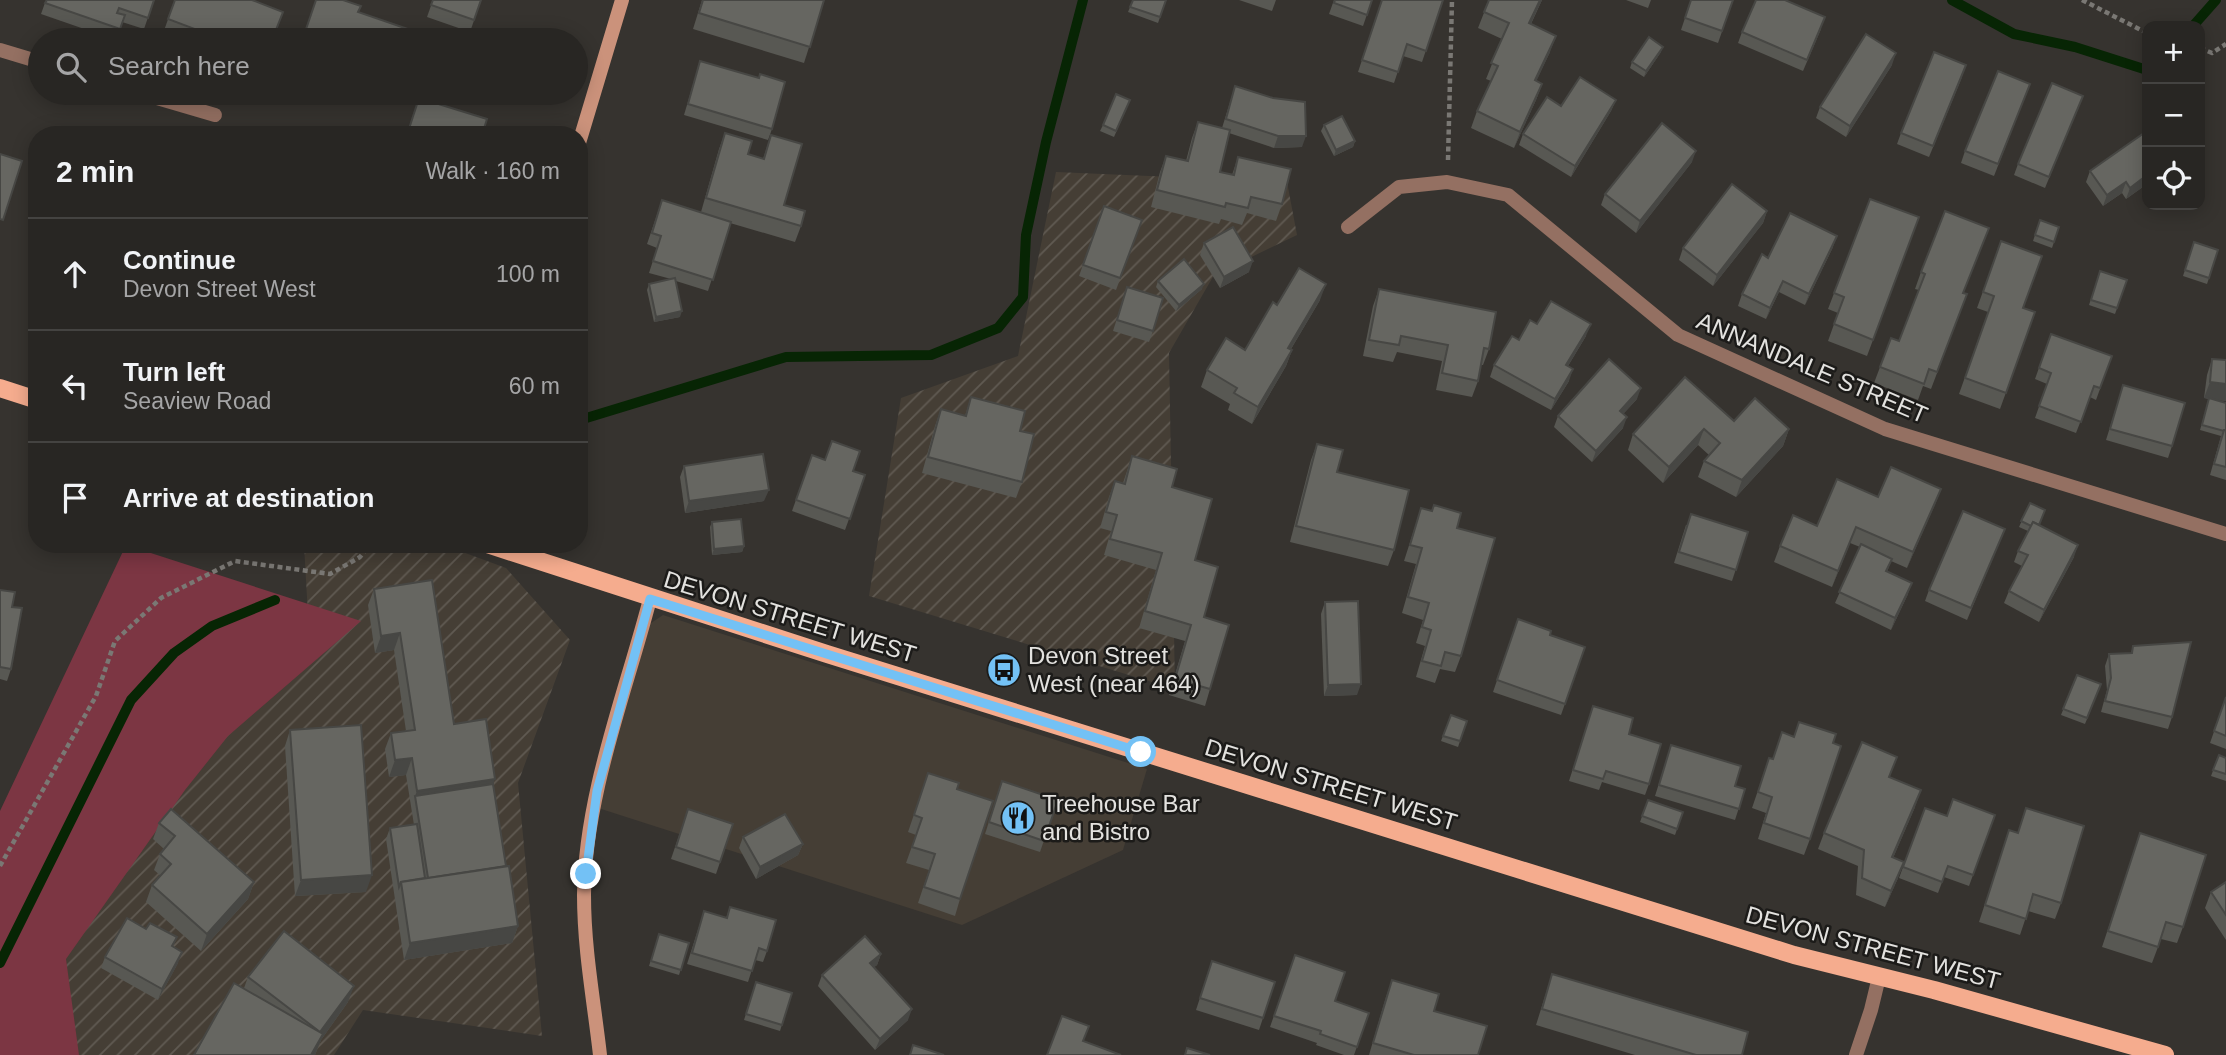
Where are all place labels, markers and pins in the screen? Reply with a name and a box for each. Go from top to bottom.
place label: Devon Street West (near 464) [1028,642,1200,697]
bus stop icon: Devon Street West (near 464) [985,651,1023,689]
place label: Treehouse Bar and Bistro [1042,790,1200,845]
restaurant icon: Treehouse Bar and Bistro [999,799,1037,837]

